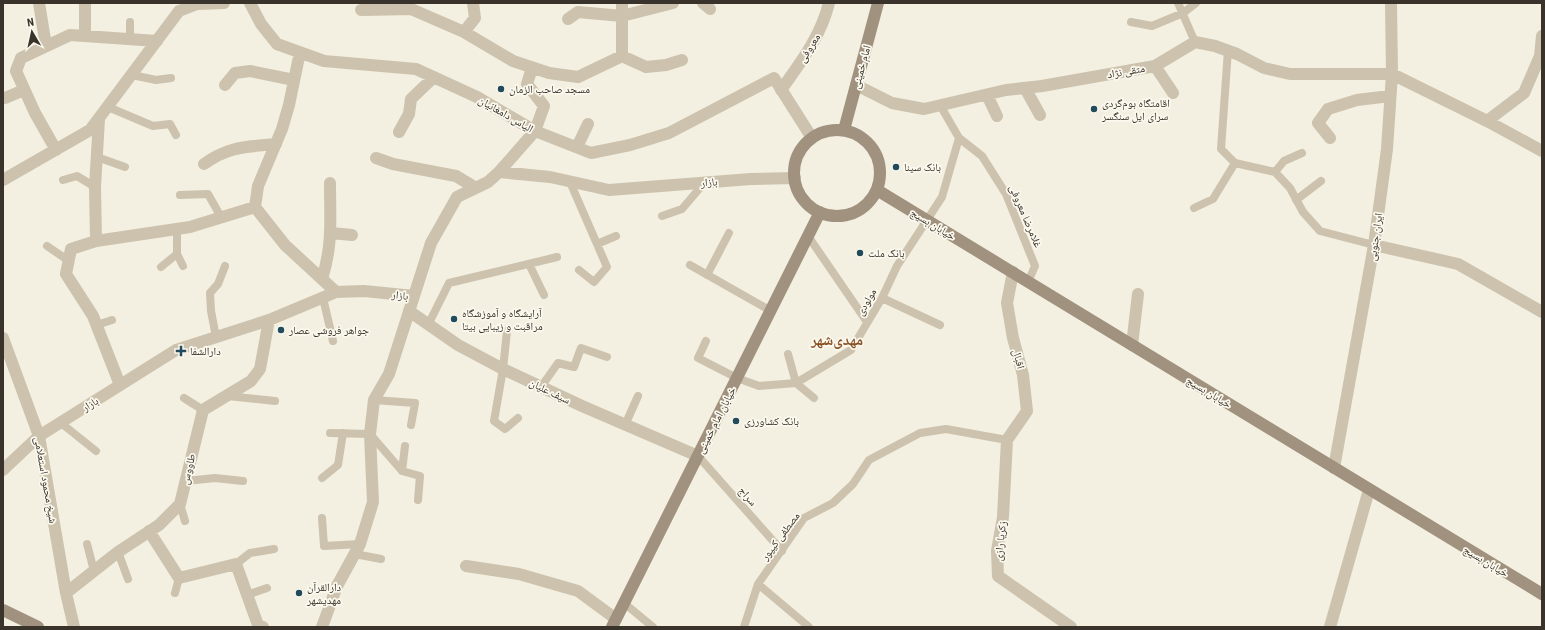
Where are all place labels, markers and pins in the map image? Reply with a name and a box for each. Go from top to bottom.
place label: مسجد صاحب الزمان [509,83,590,96]
marker: مسجد صاحب الزمان [496,84,506,94]
place label: اقامتگاه بوم‌گردی سرای ایل سنگسر [1101,97,1170,123]
marker: اقامتگاه بوم‌گردی سرای ایل سنگسر [1089,104,1099,114]
place label: بانک سینا [904,161,941,174]
marker: بانک سینا [891,162,901,172]
place label: بانک ملت [868,247,905,260]
marker: بانک ملت [855,248,865,258]
place label: آرایشگاه و آموزشگاه مراقبت و زیبایی بیتا [462,307,543,333]
marker: آرایشگاه و آموزشگاه مراقبت و زیبایی بیتا [449,314,459,324]
place label: جواهر فروشی عصار [288,324,369,337]
marker: جواهر فروشی عصار [276,325,286,335]
marker: دارالشفا [175,345,187,357]
place label: دارالشفا [190,345,221,358]
place label: بانک کشاورزی [744,415,799,428]
marker: بانک کشاورزی [731,416,741,426]
place label: دارالقرآن مهدیشهر [306,581,342,607]
marker: دارالقرآن مهدیشهر [294,588,304,598]

